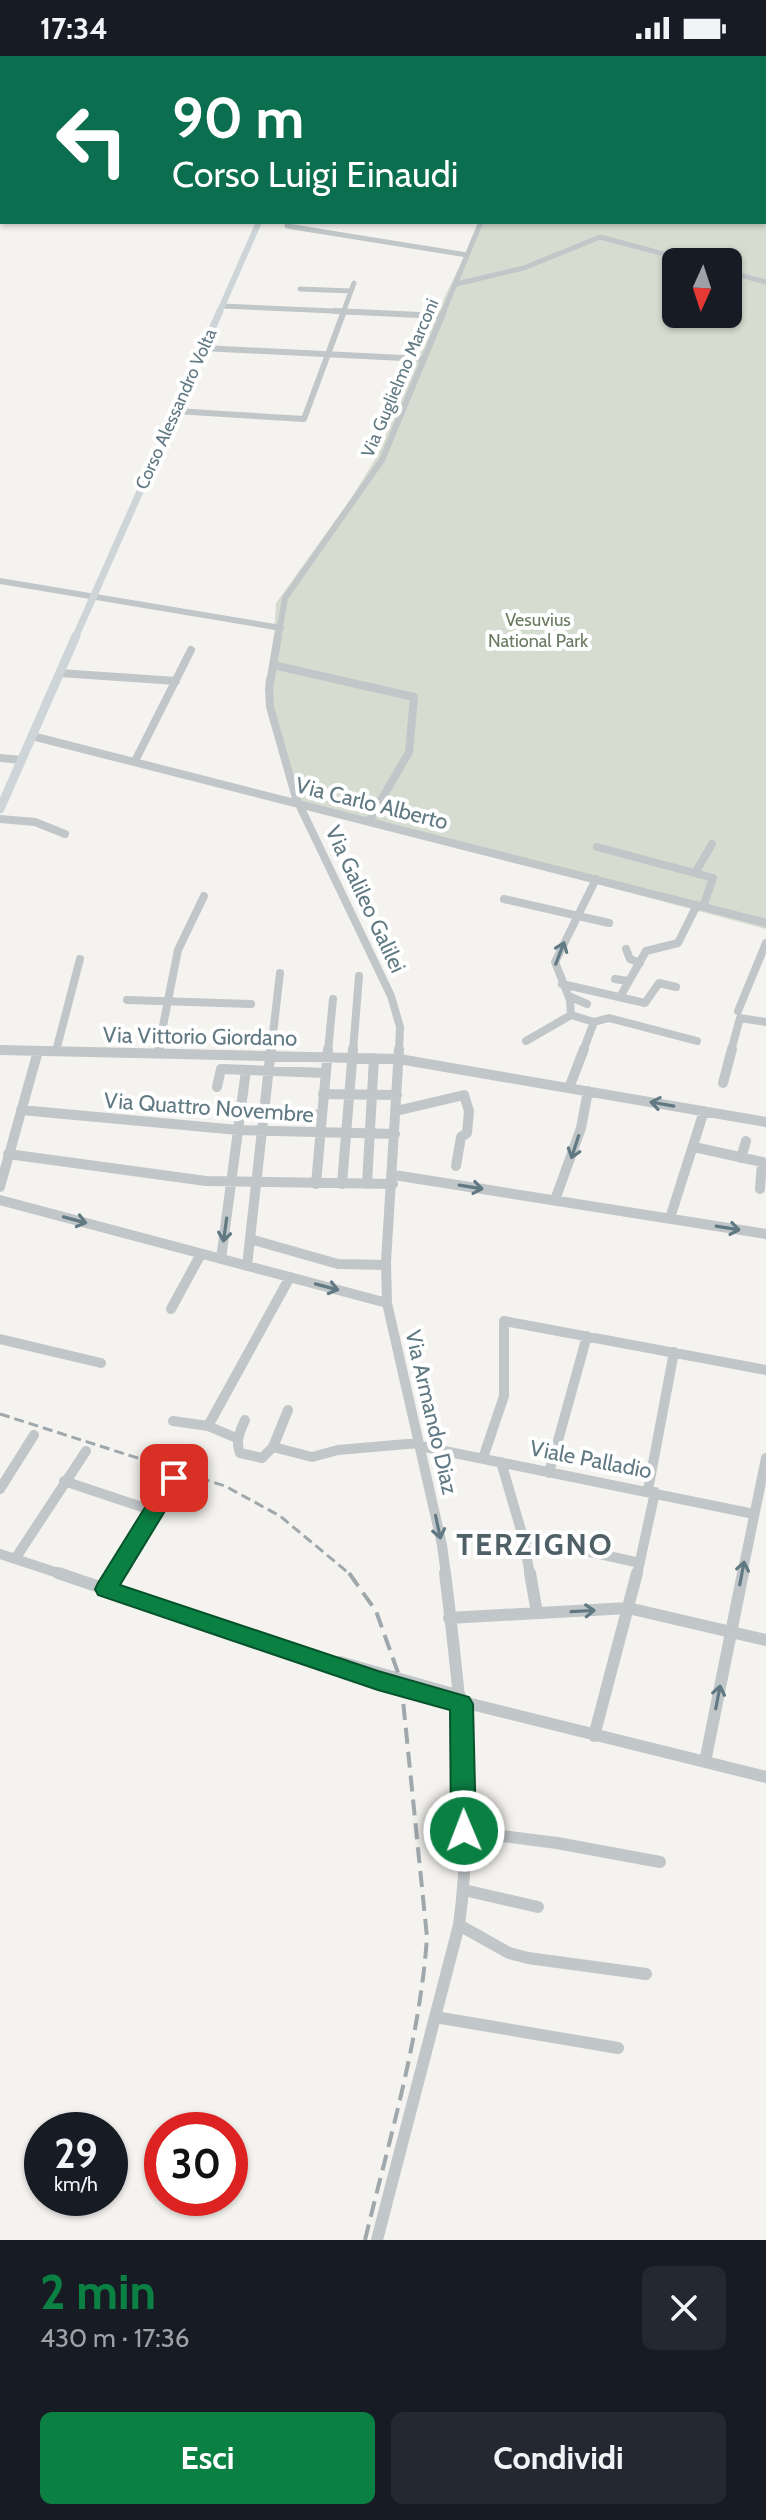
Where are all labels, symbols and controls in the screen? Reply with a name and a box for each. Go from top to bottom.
text: 17:34 [40,10,108,47]
text: 90 m [172,84,304,152]
icon: left [40,88,144,192]
text: Corso Luigi Einaudi [172,152,459,196]
north arrow [662,248,742,328]
map controls [662,248,742,328]
street label: Via Guglielmo Marconi [357,295,443,461]
street label: Corso Alessandro Volta [131,325,222,493]
park label: Vesuvius National Park [488,609,589,652]
street label: Via Carlo Alberto [293,771,451,835]
street label: Via Galileo Galilei [320,821,411,977]
one-way arrow [554,941,568,966]
street label: Via Vittorio Giordano [103,1021,297,1052]
street label: Via Quattro Novembre [103,1087,315,1128]
one-way arrow [649,1096,675,1111]
one-way arrow [567,1133,582,1159]
one-way arrow [458,1180,483,1195]
one-way arrow [62,1214,88,1229]
one-way arrow [217,1217,232,1242]
one-way arrow [714,1221,740,1236]
one-way arrow [313,1280,339,1295]
street label: Via Armando Diaz [399,1327,464,1497]
street label: Viale Palladio [528,1434,654,1485]
pin [140,1444,208,1512]
icon: arrive [152,1456,196,1500]
one-way arrow [431,1514,446,1539]
district label: TERZIGNO [456,1526,614,1563]
one-way arrow [736,1561,751,1586]
one-way arrow [569,1603,596,1618]
one-way arrow [711,1685,726,1710]
position arrow [422,1789,506,1873]
speed limit sign: 30 [144,2112,248,2216]
text: 29 [54,2129,98,2178]
text: km/h [54,2172,98,2196]
text: 2 min [40,2263,156,2321]
button: close [642,2266,726,2350]
text: 430 m · 17:36 [40,2322,190,2354]
button: Esci [40,2412,375,2504]
button: Condividi [391,2412,726,2504]

